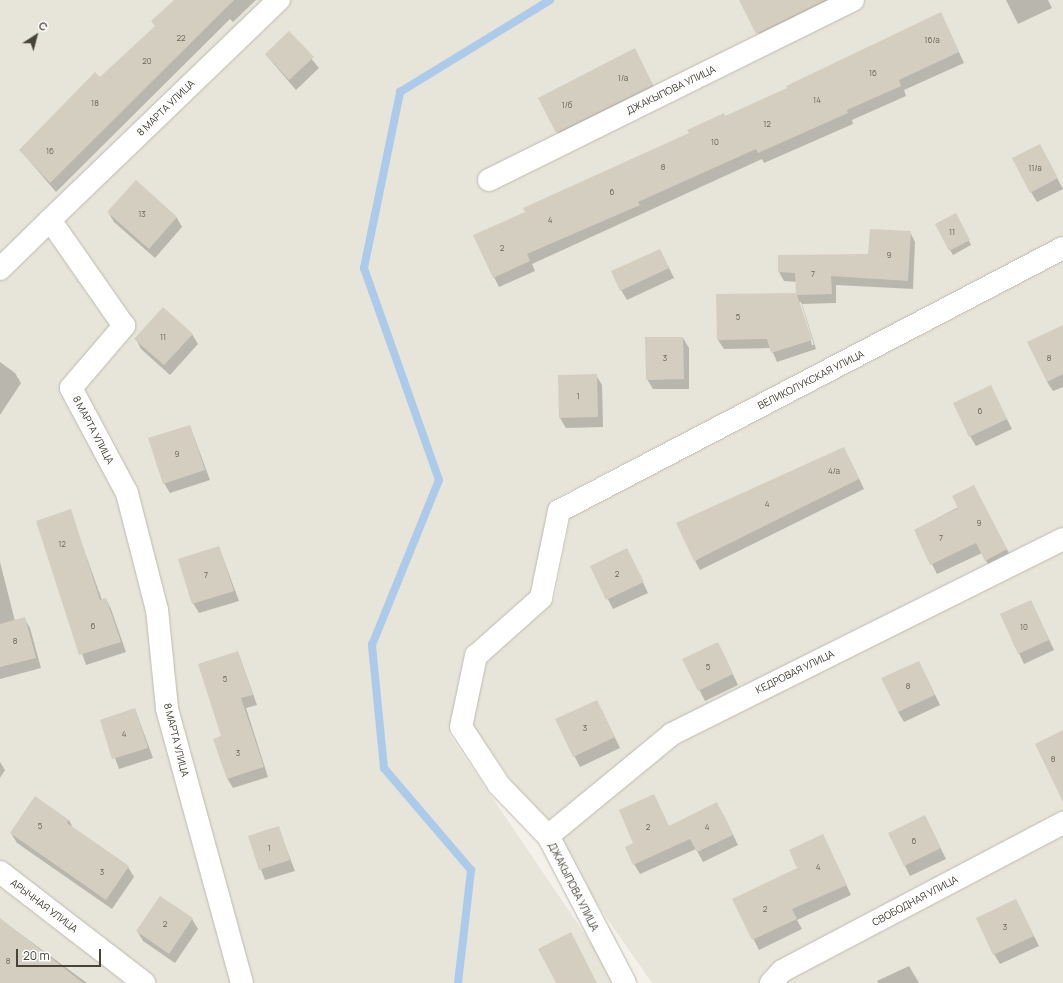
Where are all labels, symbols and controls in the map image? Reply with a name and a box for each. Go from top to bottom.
north arrow [16,16,56,56]
text: С [36,17,51,34]
house number: 22 [176,33,186,43]
house number: 16/а [924,35,940,45]
house number: 20 [142,56,152,66]
street label: ДЖАКЫПОВА УЛИЦА [624,63,718,117]
house number: 16 [869,68,877,78]
house number: 1/а [618,73,628,83]
street label: 8 МАРТА УЛИЦА [135,77,197,139]
house number: 14 [813,95,821,105]
house number: 18 [91,98,99,108]
house number: 1/б [562,100,572,110]
house number: 12 [763,119,771,129]
house number: 10 [711,137,719,147]
house number: 16 [46,146,54,156]
house number: 8 [661,162,665,172]
house number: 11/а [1028,163,1042,173]
house number: 6 [610,187,614,197]
house number: 13 [138,209,146,219]
house number: 4 [548,215,552,225]
house number: 11 [949,227,955,237]
house number: 2 [500,243,504,253]
house number: 9 [887,250,891,260]
house number: 7 [811,269,815,279]
house number: 5 [736,312,740,322]
house number: 11 [160,332,166,342]
street label: ВЕЛИКОЛУКСКАЯ УЛИЦА [756,348,866,412]
house number: 3 [663,353,667,363]
house number: 8 [1047,353,1051,363]
house number: 1 [576,391,580,401]
street label: 8 МАРТА УЛИЦА [70,394,116,466]
house number: 6 [978,406,982,416]
house number: 9 [175,449,179,459]
house number: 4/а [828,466,840,476]
house number: 4 [765,499,769,509]
house number: 9 [977,518,981,528]
house number: 7 [939,533,943,543]
house number: 12 [58,539,66,549]
house number: 2 [615,569,619,579]
house number: 7 [204,570,208,580]
house number: 6 [91,621,95,631]
house number: 10 [1020,622,1028,632]
house number: 8 [13,636,17,646]
street label: КЕДРОВАЯ УЛИЦА [754,648,836,696]
house number: 5 [706,662,710,672]
house number: 5 [223,674,227,684]
house number: 8 [906,681,910,691]
street label: 8 МАРТА УЛИЦА [161,702,191,778]
house number: 3 [583,723,587,733]
house number: 4 [122,729,126,739]
house number: 3 [236,748,240,758]
house number: 8 [1051,754,1055,764]
house number: 5 [38,821,42,831]
house number: 2 [646,822,650,832]
house number: 4 [705,822,709,832]
house number: 6 [912,836,916,846]
street label: ДЖАКЫПОВА УЛИЦА [545,841,601,933]
house number: 1 [267,843,271,853]
house number: 4 [816,862,820,872]
house number: 3 [100,867,104,877]
street label: СВОБОДНАЯ УЛИЦА [870,873,960,929]
street label: АРЫЧНАЯ УЛИЦА [8,877,80,935]
house number: 2 [763,904,767,914]
house number: 2 [163,919,167,929]
house number: 3 [1003,922,1007,932]
scale bar [18,941,103,967]
text: 20 m [23,947,50,964]
house number: 8 [6,956,10,966]

